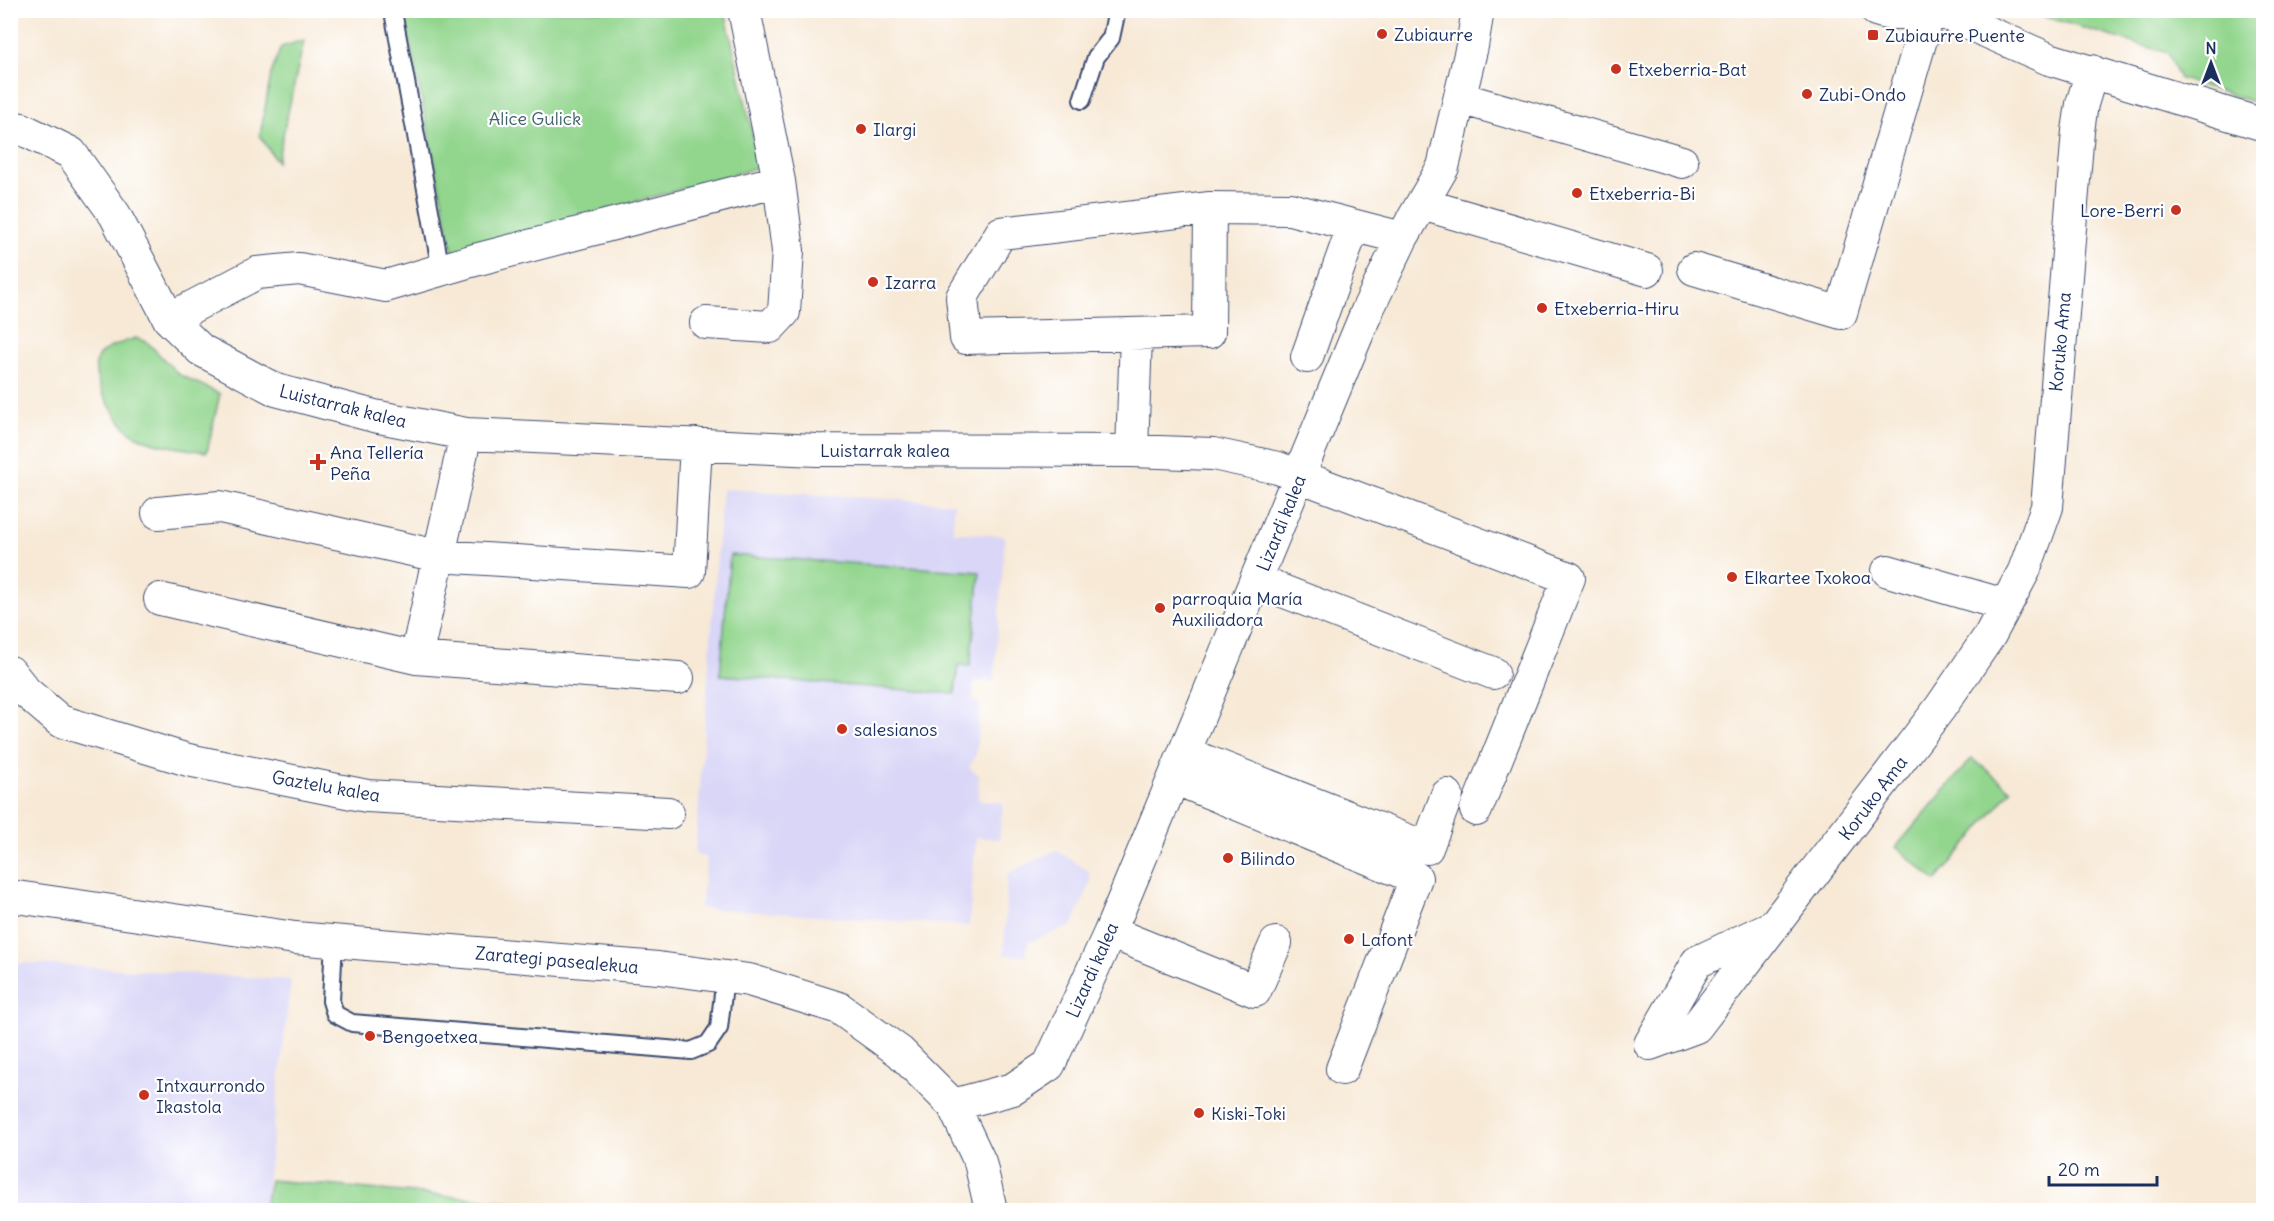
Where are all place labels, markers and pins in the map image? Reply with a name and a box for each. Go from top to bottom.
place label: Zubiaurre [1394,23,1473,46]
place label: Zubiaurre Puente [1885,24,2025,47]
marker: Zubiaurre [1375,27,1389,41]
marker: Zubiaurre Puente [1866,28,1880,42]
place label: Etxeberria-Bat [1628,58,1747,81]
marker: Etxeberria-Bat [1609,62,1623,76]
place label: Zubi-Ondo [1819,83,1906,106]
marker: Zubi-Ondo [1800,87,1814,101]
place label: Ilargi [873,118,916,141]
marker: Ilargi [854,122,868,136]
place label: Etxeberria-Bi [1589,182,1695,205]
marker: Etxeberria-Bi [1570,186,1584,200]
place label: Lore-Berri [2080,199,2164,222]
marker: Lore-Berri [2169,203,2183,217]
place label: Izarra [885,271,936,294]
marker: Izarra [866,275,880,289]
place label: Etxeberria-Hiru [1554,297,1679,320]
marker: Etxeberria-Hiru [1535,301,1549,315]
place label: Ana Tellería Peña [330,441,424,485]
marker: Ana Tellería Peña [311,455,325,469]
place label: Elkartee Txokoa [1744,566,1871,589]
marker: Elkartee Txokoa [1725,570,1739,584]
place label: parroquia María Auxiliadora [1172,587,1303,631]
marker: parroquia María Auxiliadora [1153,601,1167,615]
place label: salesianos [854,718,937,741]
marker: salesianos [835,722,849,736]
place label: Bilindo [1240,847,1295,870]
marker: Bilindo [1221,851,1235,865]
place label: Lafont [1361,928,1413,951]
marker: Lafont [1342,932,1356,946]
place label: Bengoetxea [382,1025,478,1048]
marker: Bengoetxea [363,1029,377,1043]
place label: Intxaurrondo Ikastola [156,1074,265,1118]
marker: Intxaurrondo Ikastola [137,1088,151,1102]
place label: Kiski-Toki [1211,1102,1286,1125]
marker: Kiski-Toki [1192,1106,1206,1120]

